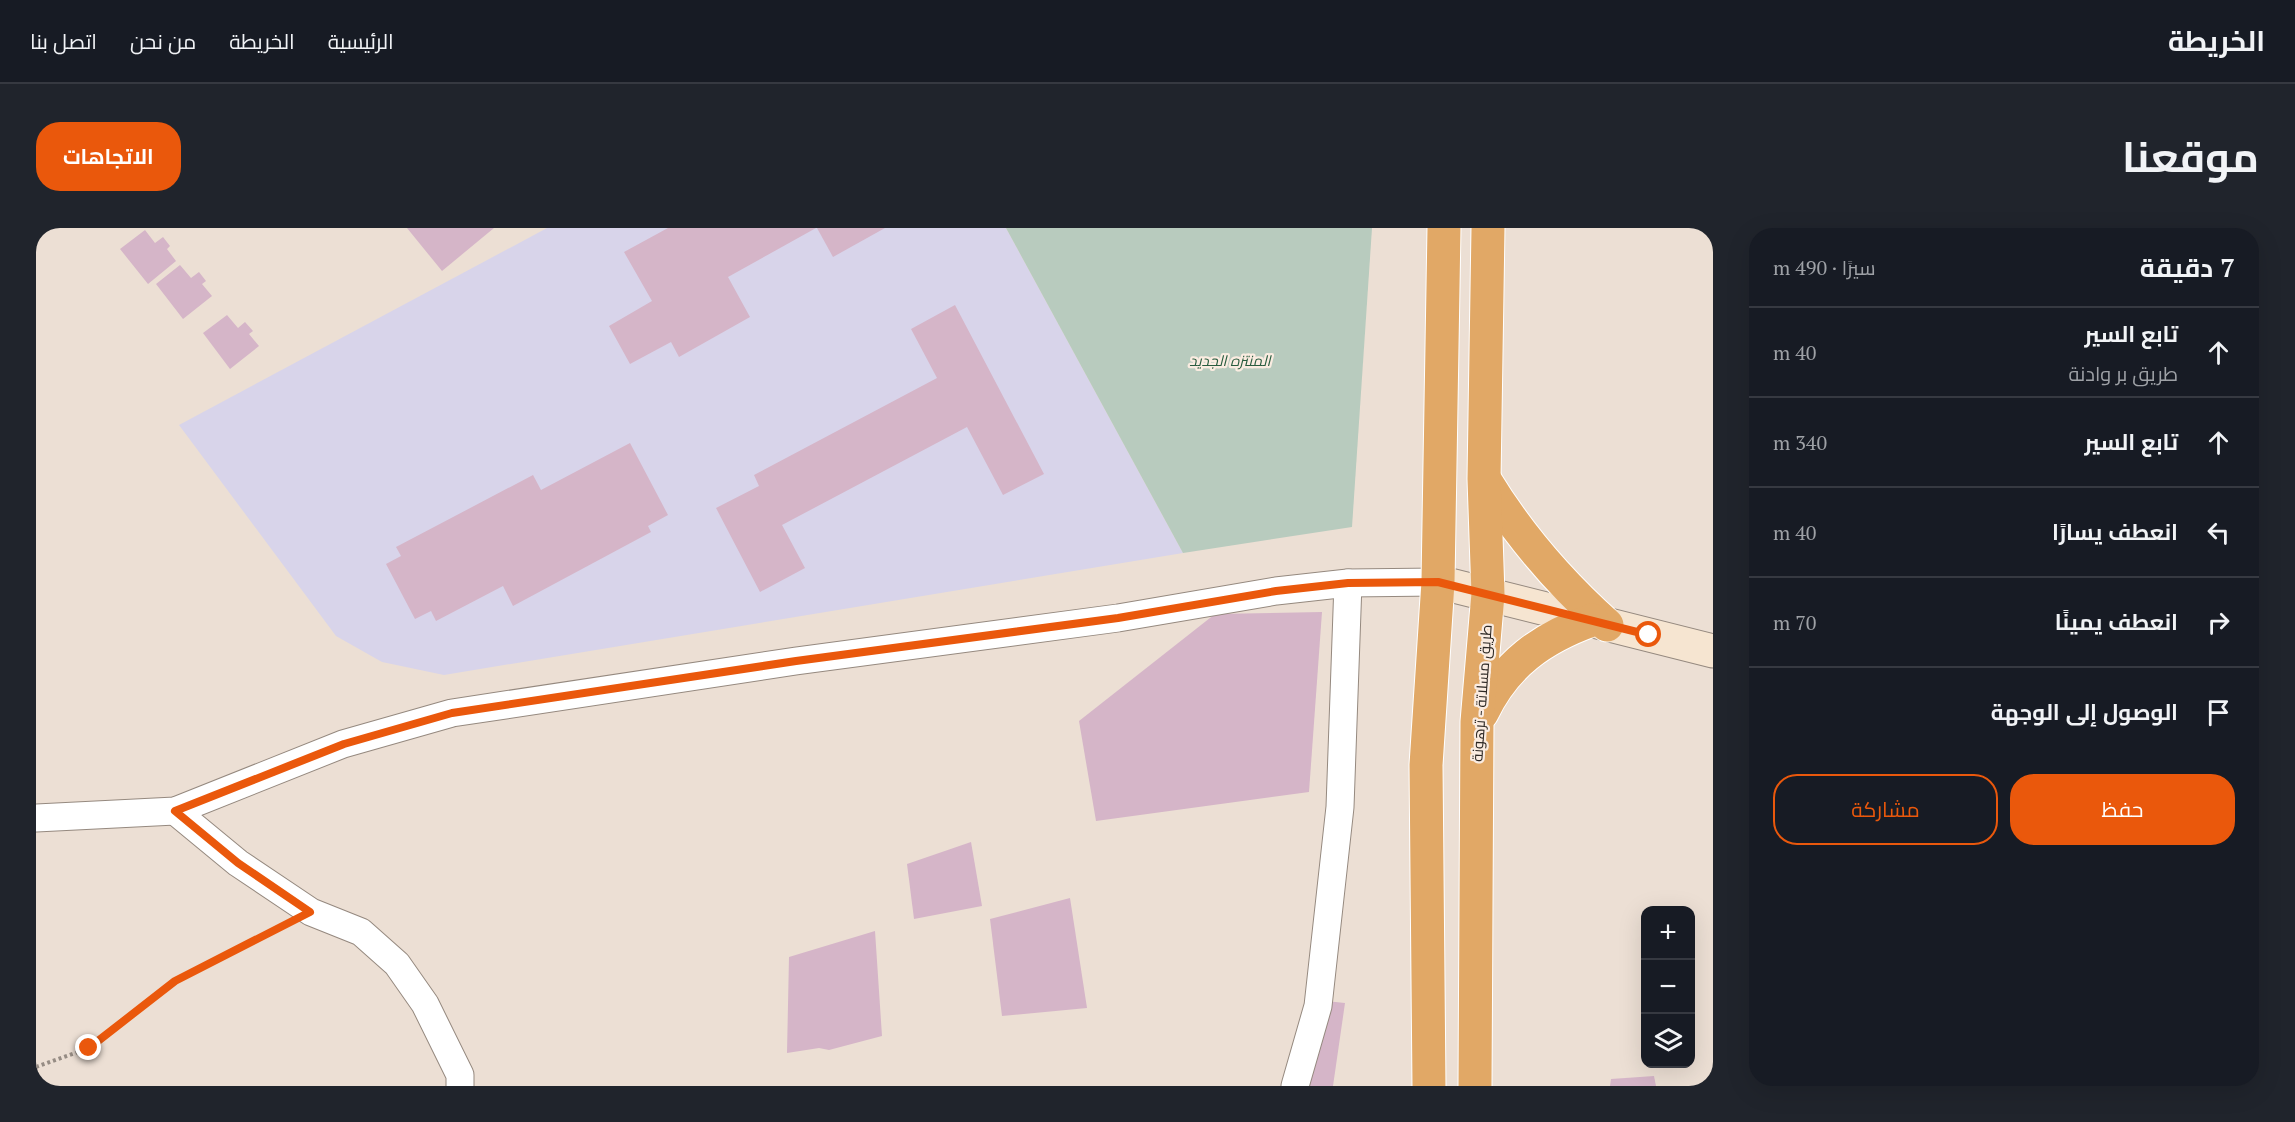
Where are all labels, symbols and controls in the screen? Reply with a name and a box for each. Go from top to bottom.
text: الخريطة [2168,22,2265,59]
text: اتصل بنا [30,27,97,55]
text: من نحن [130,27,196,55]
text: الخريطة [229,27,295,55]
text: الرئيسية [328,27,394,55]
button: الاتجاهات [36,122,181,191]
text: موقعنا [2122,128,2259,184]
text: 7 دقيقة [2140,250,2235,284]
text: سيرًا · 490 m [1773,254,1875,281]
text: تابع السير [2085,319,2178,348]
icon: ahead [2202,336,2235,369]
text: 40 m [1773,339,1816,366]
park label: المنتزه الجديد [1189,350,1273,370]
text: طريق بر وادنة [2068,360,2178,387]
icon: ahead [2202,426,2235,459]
text: تابع السير [2085,427,2178,456]
text: 340 m [1773,429,1827,456]
icon: left [2202,516,2235,549]
text: انعطف يسارًا [2052,517,2178,546]
text: 40 m [1773,519,1816,546]
icon: right [2202,606,2235,639]
text: انعطف يمينًا [2055,607,2178,636]
text: 70 m [1773,609,1816,636]
route start [1635,621,1661,647]
street label: طريق مسلاتة - ترهونة [1466,624,1497,762]
icon: arrive [2202,696,2235,729]
text: الوصول إلى الوجهة [1991,697,2178,726]
button: مشاركة [1773,774,1998,845]
button: حفظ [2010,774,2235,845]
map controls [1641,906,1695,1068]
button: + [1641,906,1695,960]
button: − [1641,960,1695,1014]
button: layers [1641,1014,1695,1068]
route end [75,1034,101,1060]

